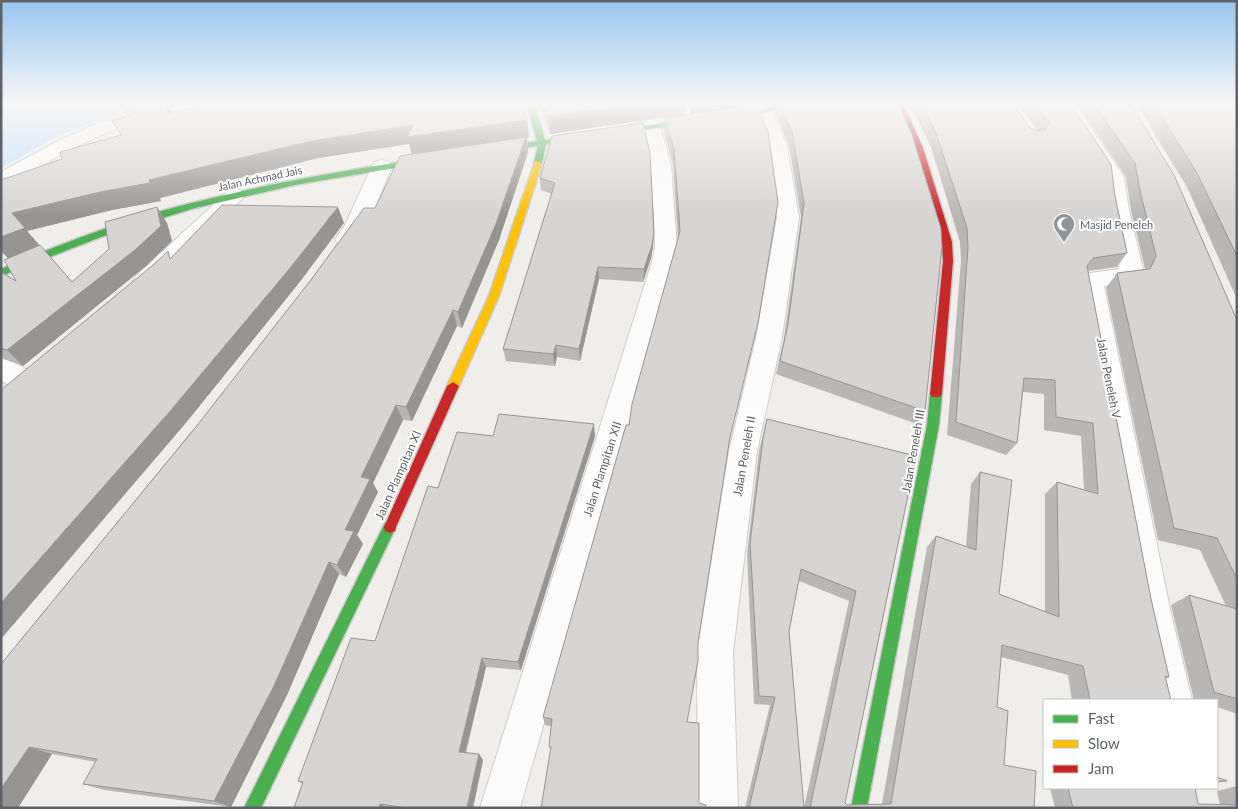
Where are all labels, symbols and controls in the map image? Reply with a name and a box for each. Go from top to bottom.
street label: Jalan Achmad Jais [217,163,303,193]
mosque icon: Masjid Peneleh [1052,212,1076,243]
place label: Masjid Peneleh [1080,218,1153,231]
street label: Jalan Peneleh V [1094,336,1124,421]
street label: Jalan Peneleh III [898,408,928,494]
street label: Jalan Peneleh II [730,415,758,497]
street label: Jalan Plampitan XII [580,419,624,519]
street label: Jalan Plampitan XI [372,428,424,522]
legend [1043,699,1218,789]
text: Fast [1088,709,1115,727]
text: Slow [1088,734,1120,752]
text: Jam [1088,759,1114,777]

